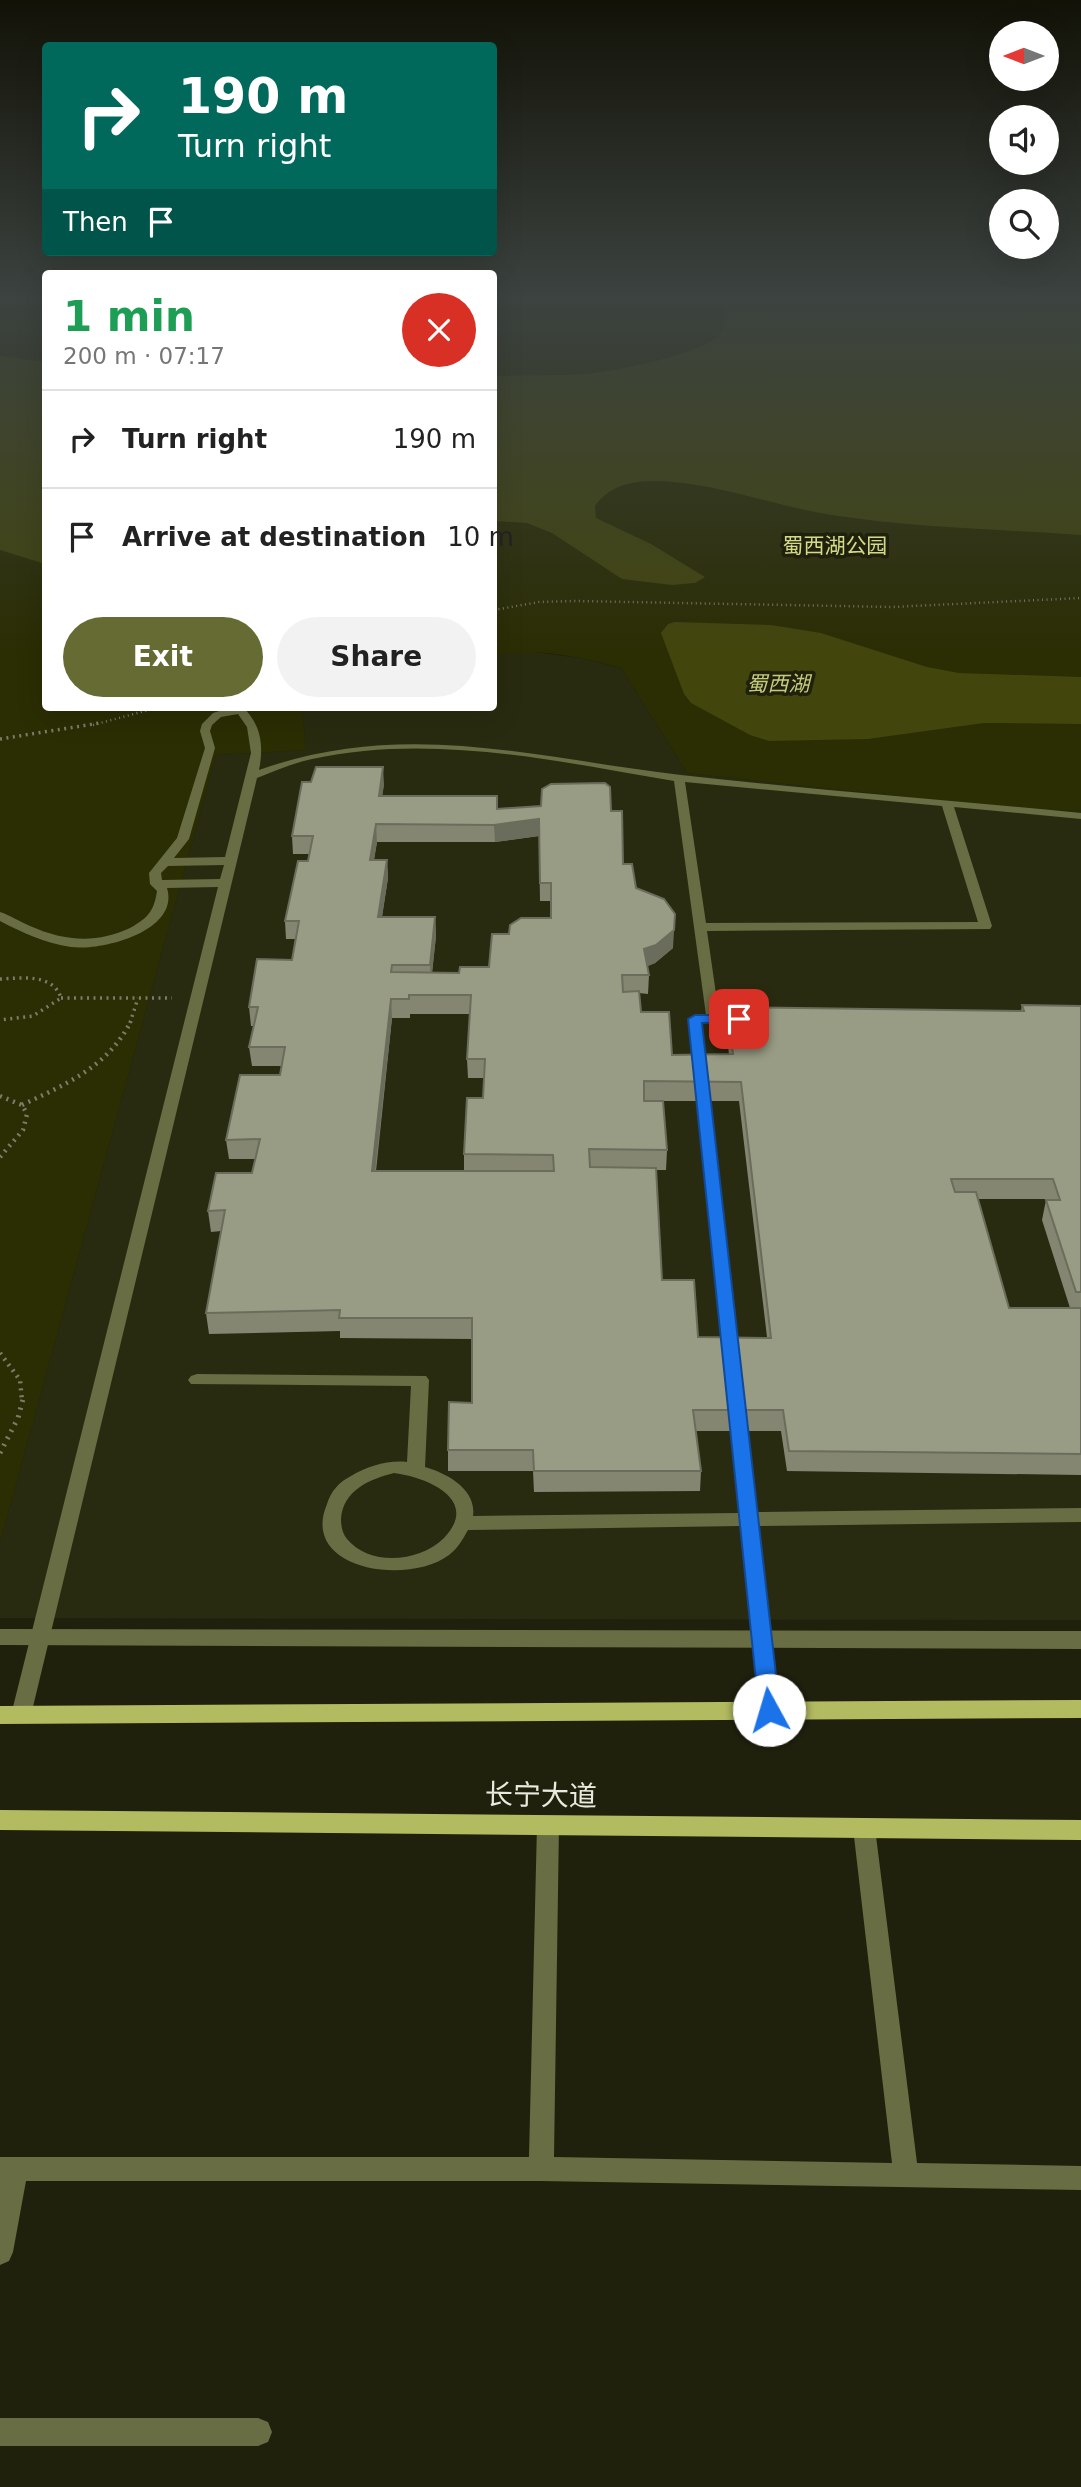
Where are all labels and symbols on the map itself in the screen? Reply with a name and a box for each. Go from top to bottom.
north arrow [989,21,1059,91]
park label: 蜀西湖公园 [783,534,888,558]
water label: 蜀西湖 [747,672,812,696]
pin [709,989,769,1049]
position arrow [732,1673,806,1747]
street label: 长宁大道 [485,1778,597,1813]

